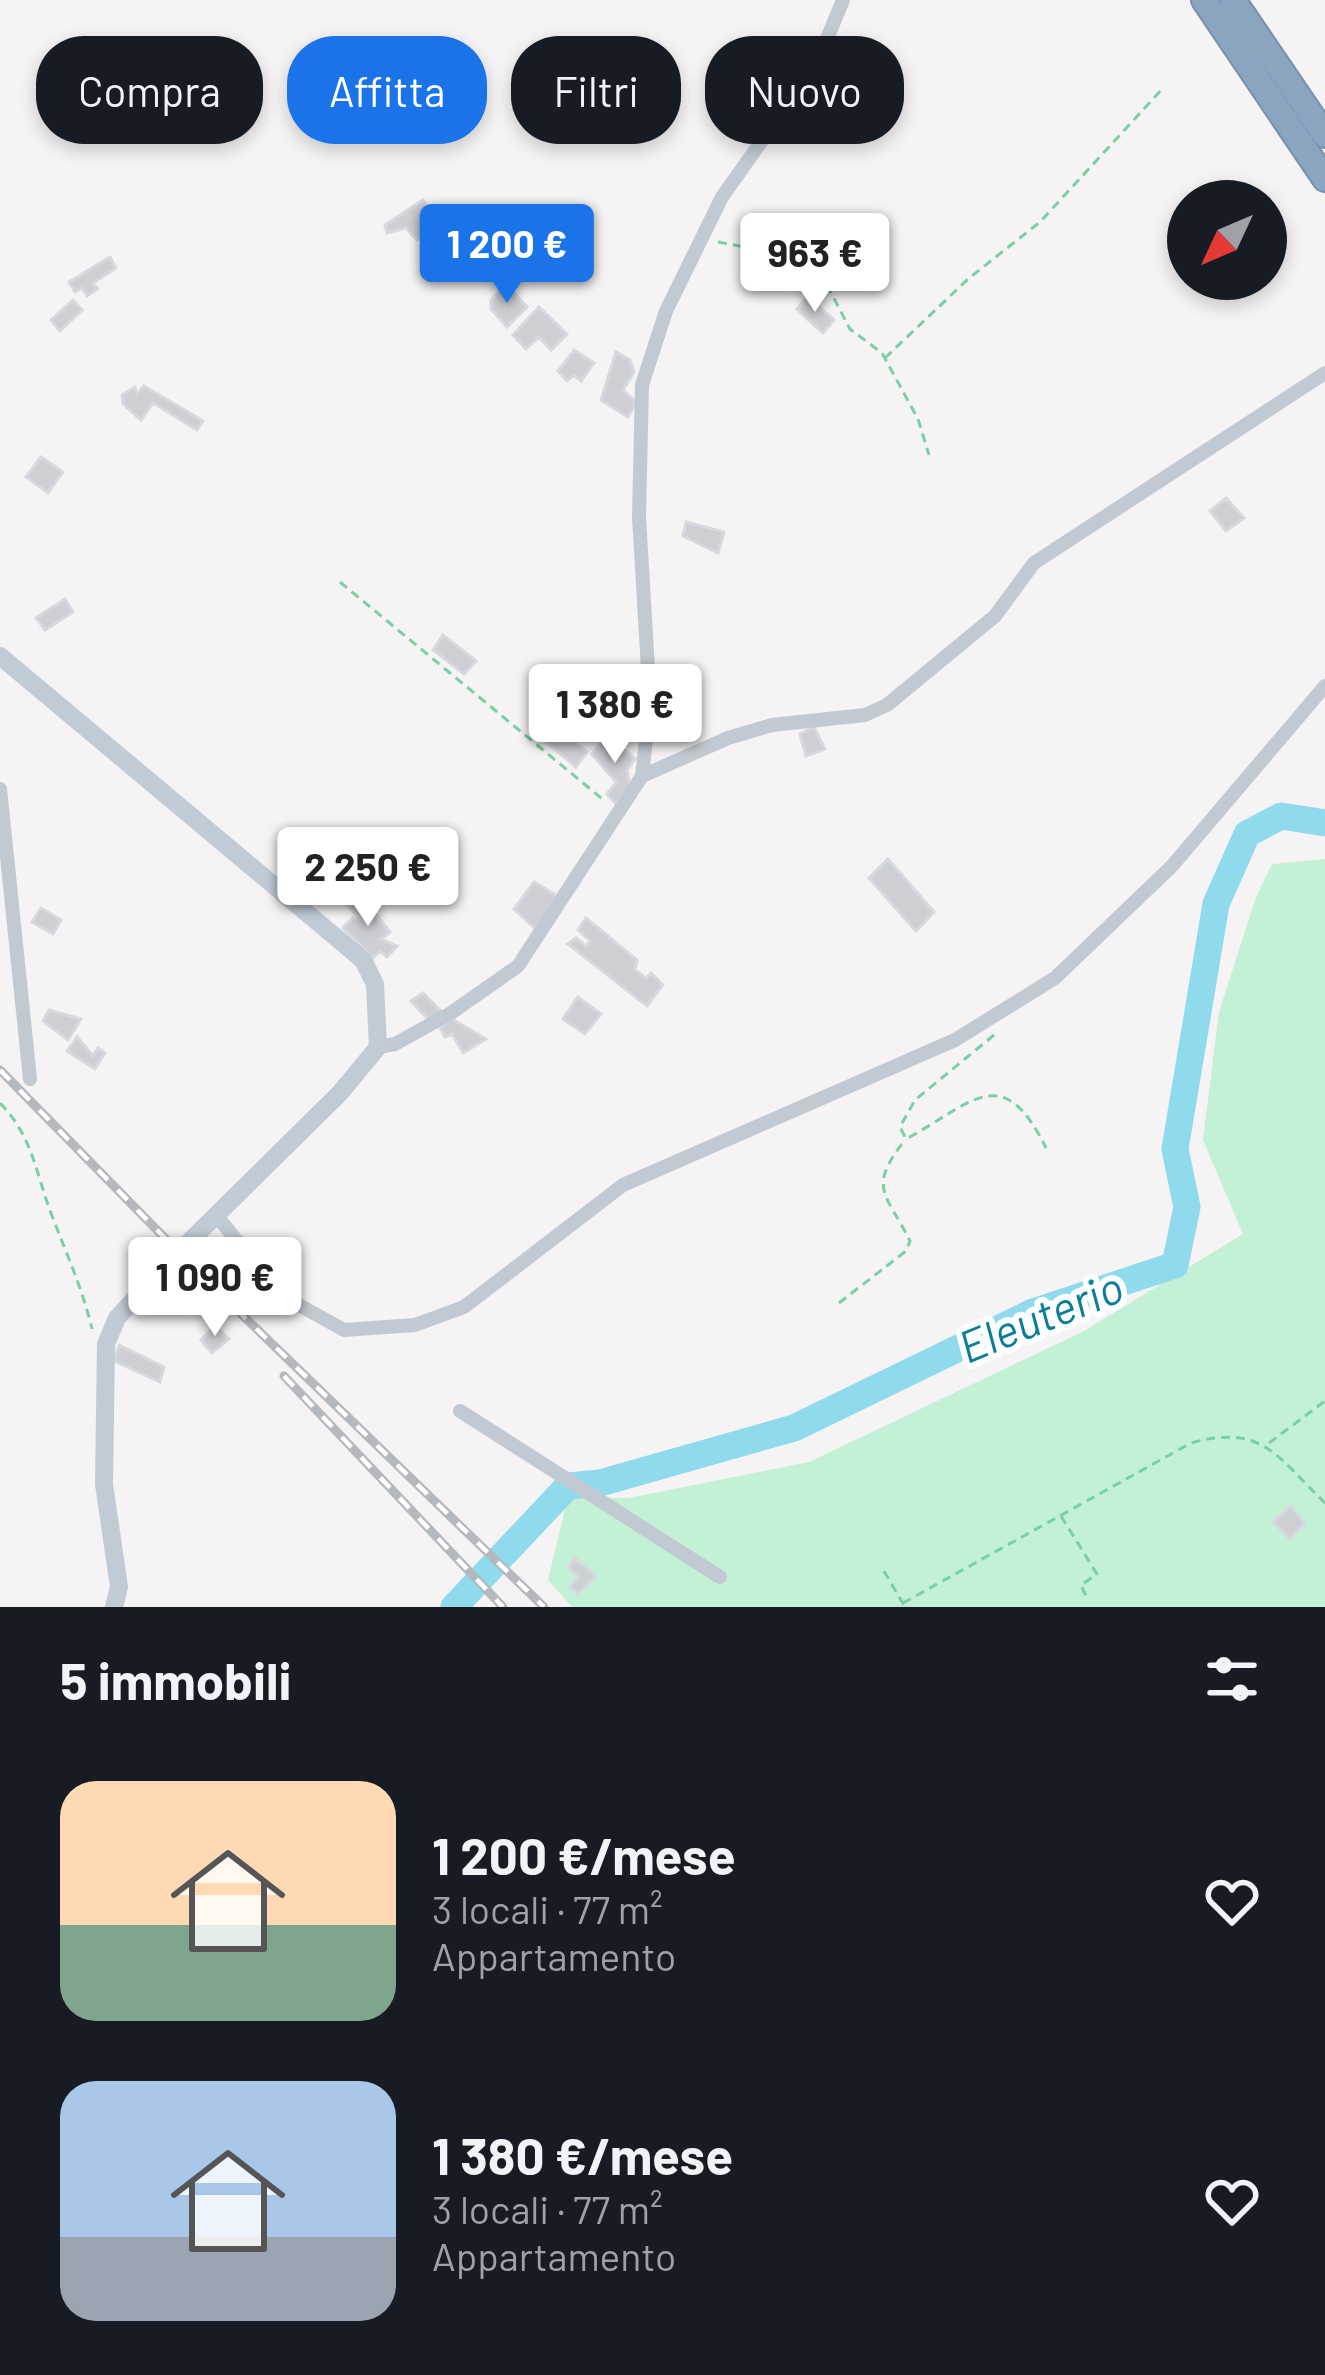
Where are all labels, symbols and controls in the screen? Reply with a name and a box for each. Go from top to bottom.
chip: Compra [36,36,263,144]
chip: Affitta [287,36,487,144]
chip: Filtri [511,36,681,144]
chip: Nuovo [705,36,904,144]
north arrow [1167,180,1287,300]
map controls [1167,180,1287,300]
pin: 1 200 € [396,204,618,306]
pin: 963 € [731,213,899,315]
text: 1 200 € [447,219,567,266]
text: 963 € [767,228,863,275]
pin: 1 380 € [504,664,726,766]
text: 1 380 € [556,679,674,726]
pin: 2 250 € [257,827,479,929]
text: 2 250 € [304,842,432,889]
pin: 1 090 € [104,1237,326,1339]
text: 1 090 € [155,1252,275,1299]
water label: Eleuterio [950,1258,1130,1372]
icon: filters [1199,1646,1265,1712]
text: 5 immobili [60,1649,291,1710]
text: 1 200 €/mese [432,1824,736,1885]
icon: home [156,1829,300,1973]
icon: heart [1199,1868,1265,1934]
text: 3 locali · 77 m² [432,1885,663,1932]
text: Appartamento [432,1932,676,1979]
text: 1 380 €/mese [432,2124,733,2185]
icon: home [156,2129,300,2273]
icon: heart [1199,2168,1265,2234]
text: 3 locali · 77 m² [432,2185,663,2232]
text: Appartamento [432,2232,676,2279]

